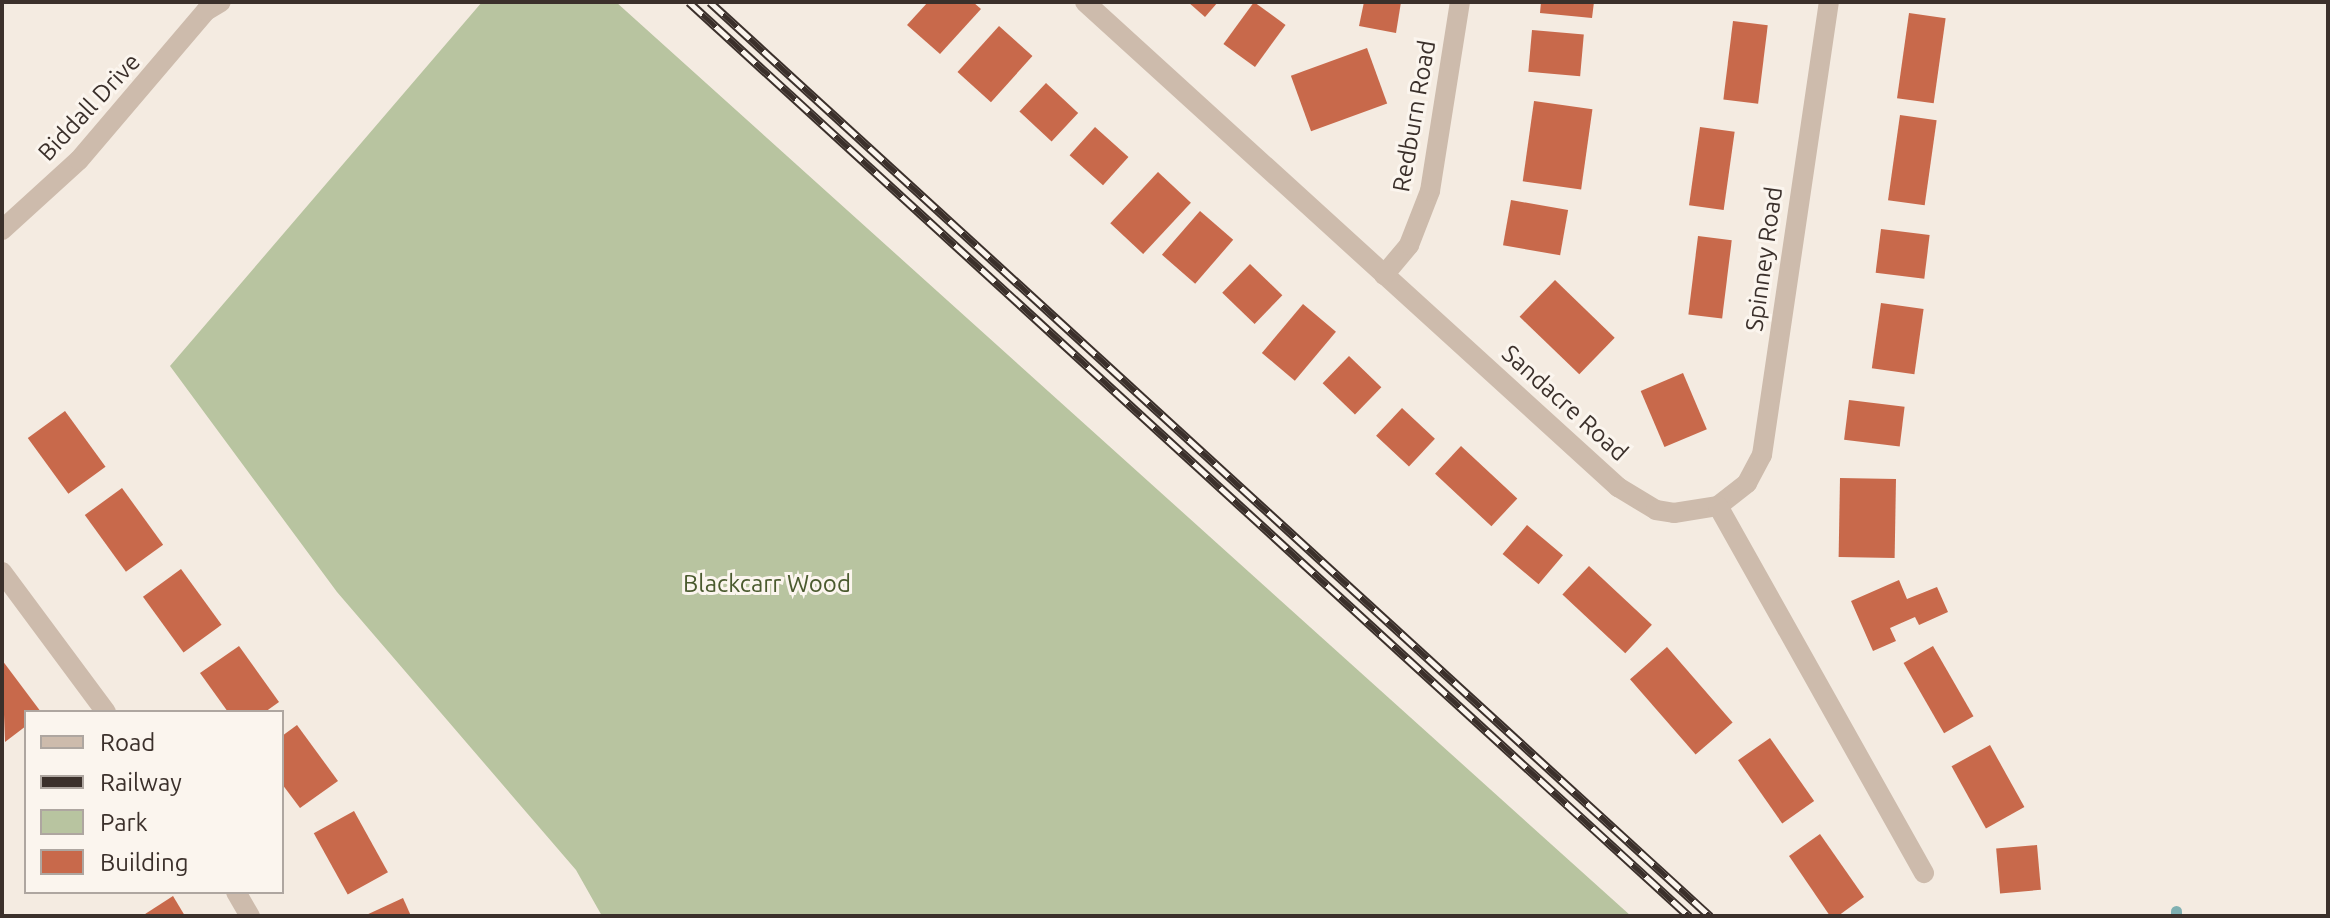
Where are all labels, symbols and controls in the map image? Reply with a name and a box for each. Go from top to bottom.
street label: Redburn Road [1386,38,1442,194]
street label: Biddall Drive [32,47,146,167]
street label: Spinney Road [1740,185,1788,333]
street label: Sandacre Road [1496,339,1634,467]
park label: Blackcarr Wood [683,570,851,598]
legend [24,710,284,894]
text: Road [100,729,155,756]
text: Railway [100,769,182,796]
text: Park [100,809,148,836]
text: Building [100,849,188,876]

